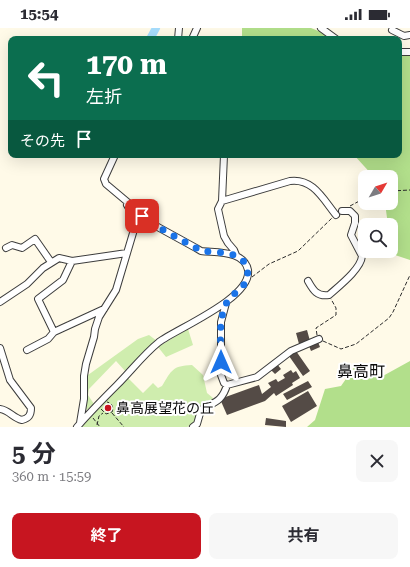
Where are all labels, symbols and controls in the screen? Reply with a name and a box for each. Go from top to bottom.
text: 15:54 [20,5,58,23]
text: 170 m [86,48,167,81]
icon: left [20,52,72,104]
text: 左折 [86,86,122,107]
icon: arrive [73,128,95,150]
text: その先 [20,132,65,150]
north arrow [358,170,398,210]
map controls [358,170,398,258]
pin [125,199,159,233]
icon: arrive [131,205,153,227]
button: search [358,218,398,258]
position arrow [200,341,242,383]
district label: 鼻高町 [337,362,385,381]
place label: 鼻高展望花の丘 [116,400,214,416]
marker: 鼻高展望花の丘 [103,403,113,413]
text: 5 分 [12,440,56,468]
button: close [356,440,398,482]
text: 360 m · 15:59 [12,469,91,484]
button: 終了 [12,513,201,559]
button: 共有 [209,513,398,559]

